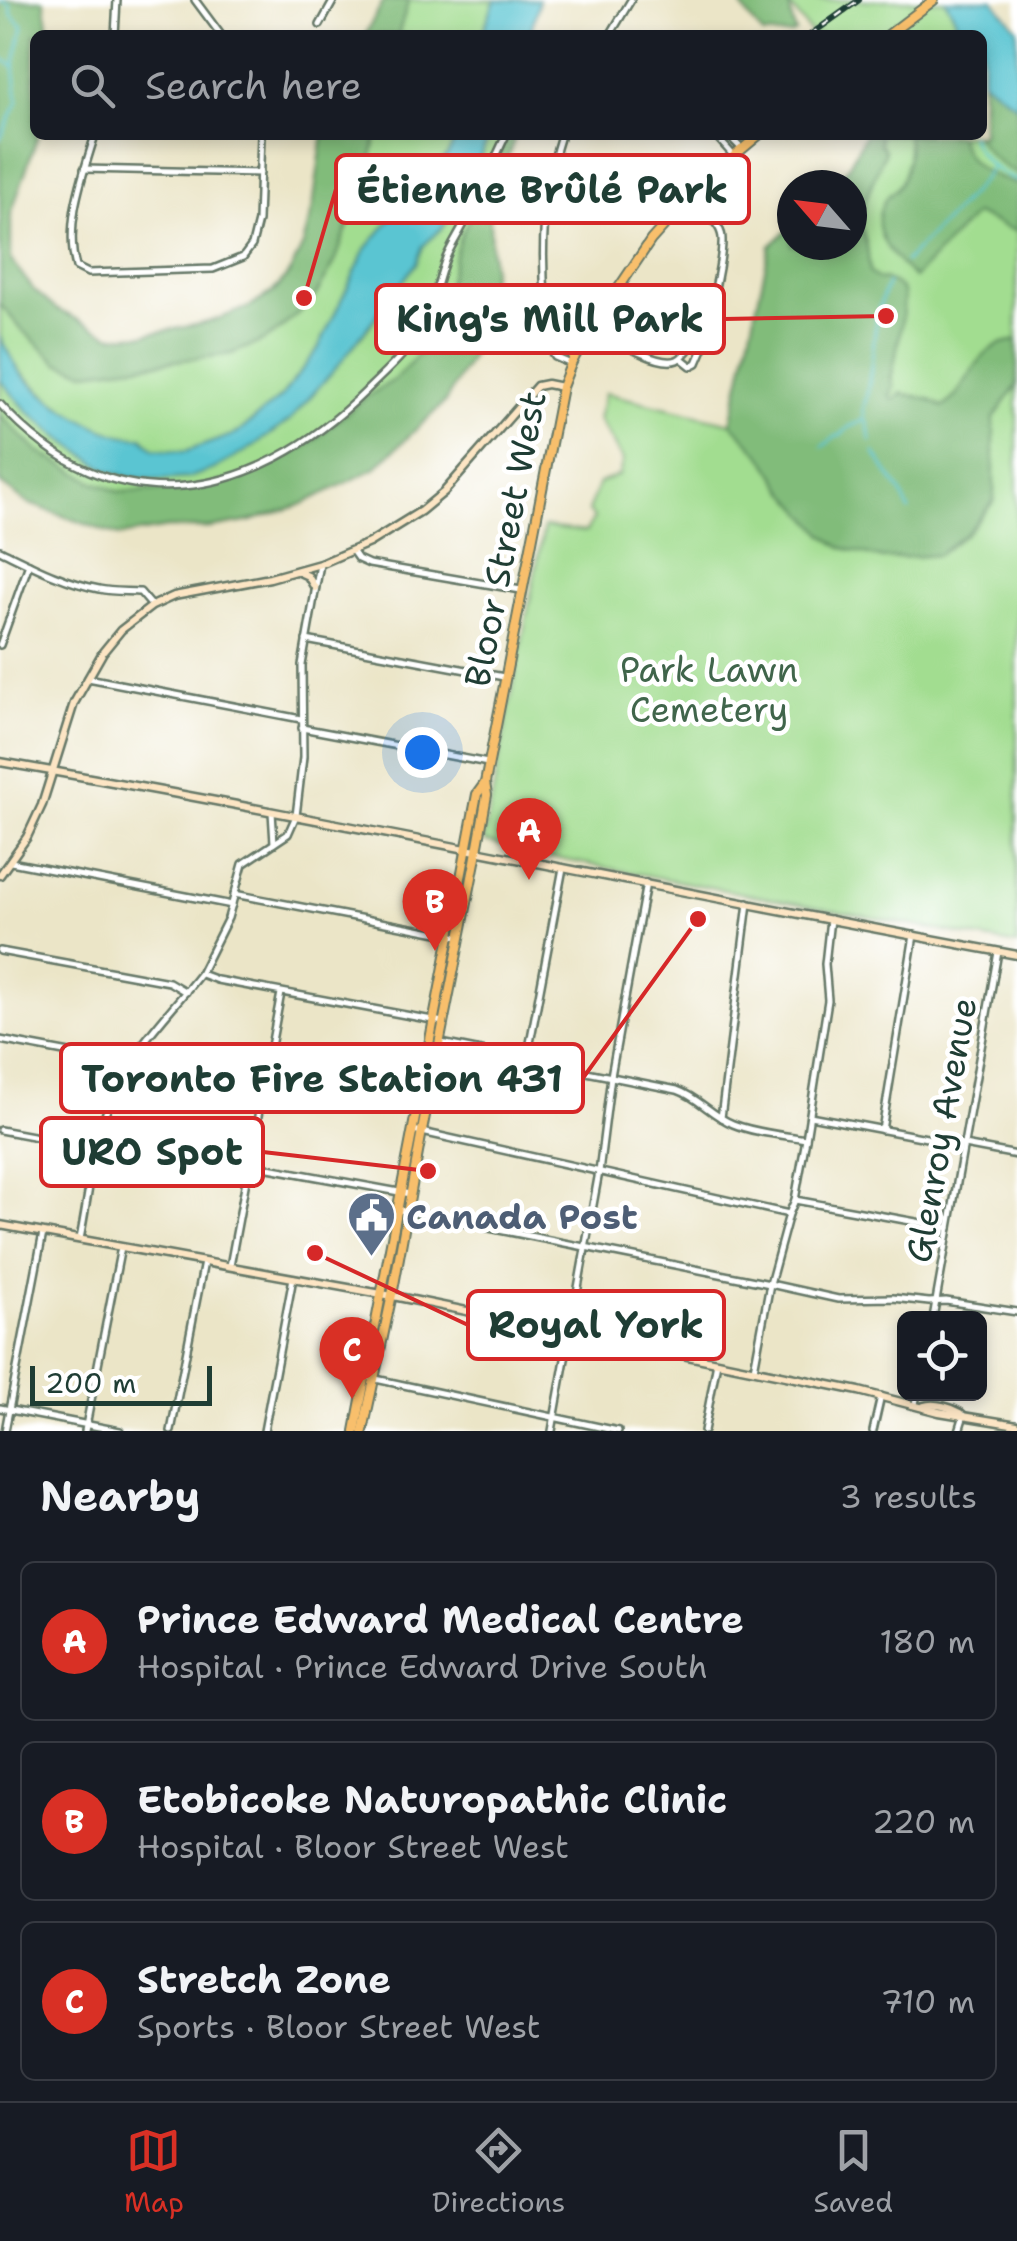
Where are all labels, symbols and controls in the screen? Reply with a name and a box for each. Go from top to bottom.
search box [30,30,987,140]
icon: search [65,58,120,113]
text: Search here [145,60,362,111]
callout: Étienne Brûlé Park [336,155,749,223]
text: Étienne Brûlé Park [356,164,728,215]
north arrow [777,170,867,260]
callout: King's Mill Park [376,285,724,353]
text: King's Mill Park [396,293,704,344]
street label: Bloor Street West [453,387,557,691]
park label: Park Lawn Cemetery [620,646,798,733]
your location [397,727,448,778]
pin: A [496,798,562,880]
pin: B [402,868,468,951]
street label: Glenroy Avenue [895,994,987,1266]
callout: Toronto Fire Station 431 [61,1044,583,1112]
text: Toronto Fire Station 431 [81,1053,563,1104]
callout: URO Spot [41,1118,263,1186]
text: URO Spot [61,1126,243,1177]
public building icon: Canada Post [345,1190,397,1258]
place label: Canada Post [406,1193,638,1240]
callout: Royal York [468,1291,724,1359]
text: Royal York [488,1299,704,1350]
map controls [897,1311,987,1401]
button: locate [897,1311,987,1401]
pin: C [320,1316,384,1399]
scale bar [30,1361,212,1406]
text: 200 m [45,1364,136,1402]
text: Nearby [40,1468,200,1524]
text: 3 results [840,1475,977,1518]
text: Prince Edward Medical Centre [137,1594,744,1645]
text: A [62,1620,87,1663]
text: 180 m [879,1620,975,1663]
text: Hospital · Prince Edward Drive South [137,1645,708,1688]
text: Etobicoke Naturopathic Clinic [137,1774,727,1825]
text: B [65,1800,84,1843]
text: 220 m [872,1800,975,1843]
text: Hospital · Bloor Street West [137,1825,569,1868]
text: Stretch Zone [137,1954,391,2005]
text: C [65,1980,84,2023]
text: 710 m [881,1980,975,2023]
text: Sports · Bloor Street West [137,2005,541,2048]
tab: Map [124,2123,184,2221]
tab: Directions [432,2123,565,2221]
tab: Saved [813,2123,893,2221]

